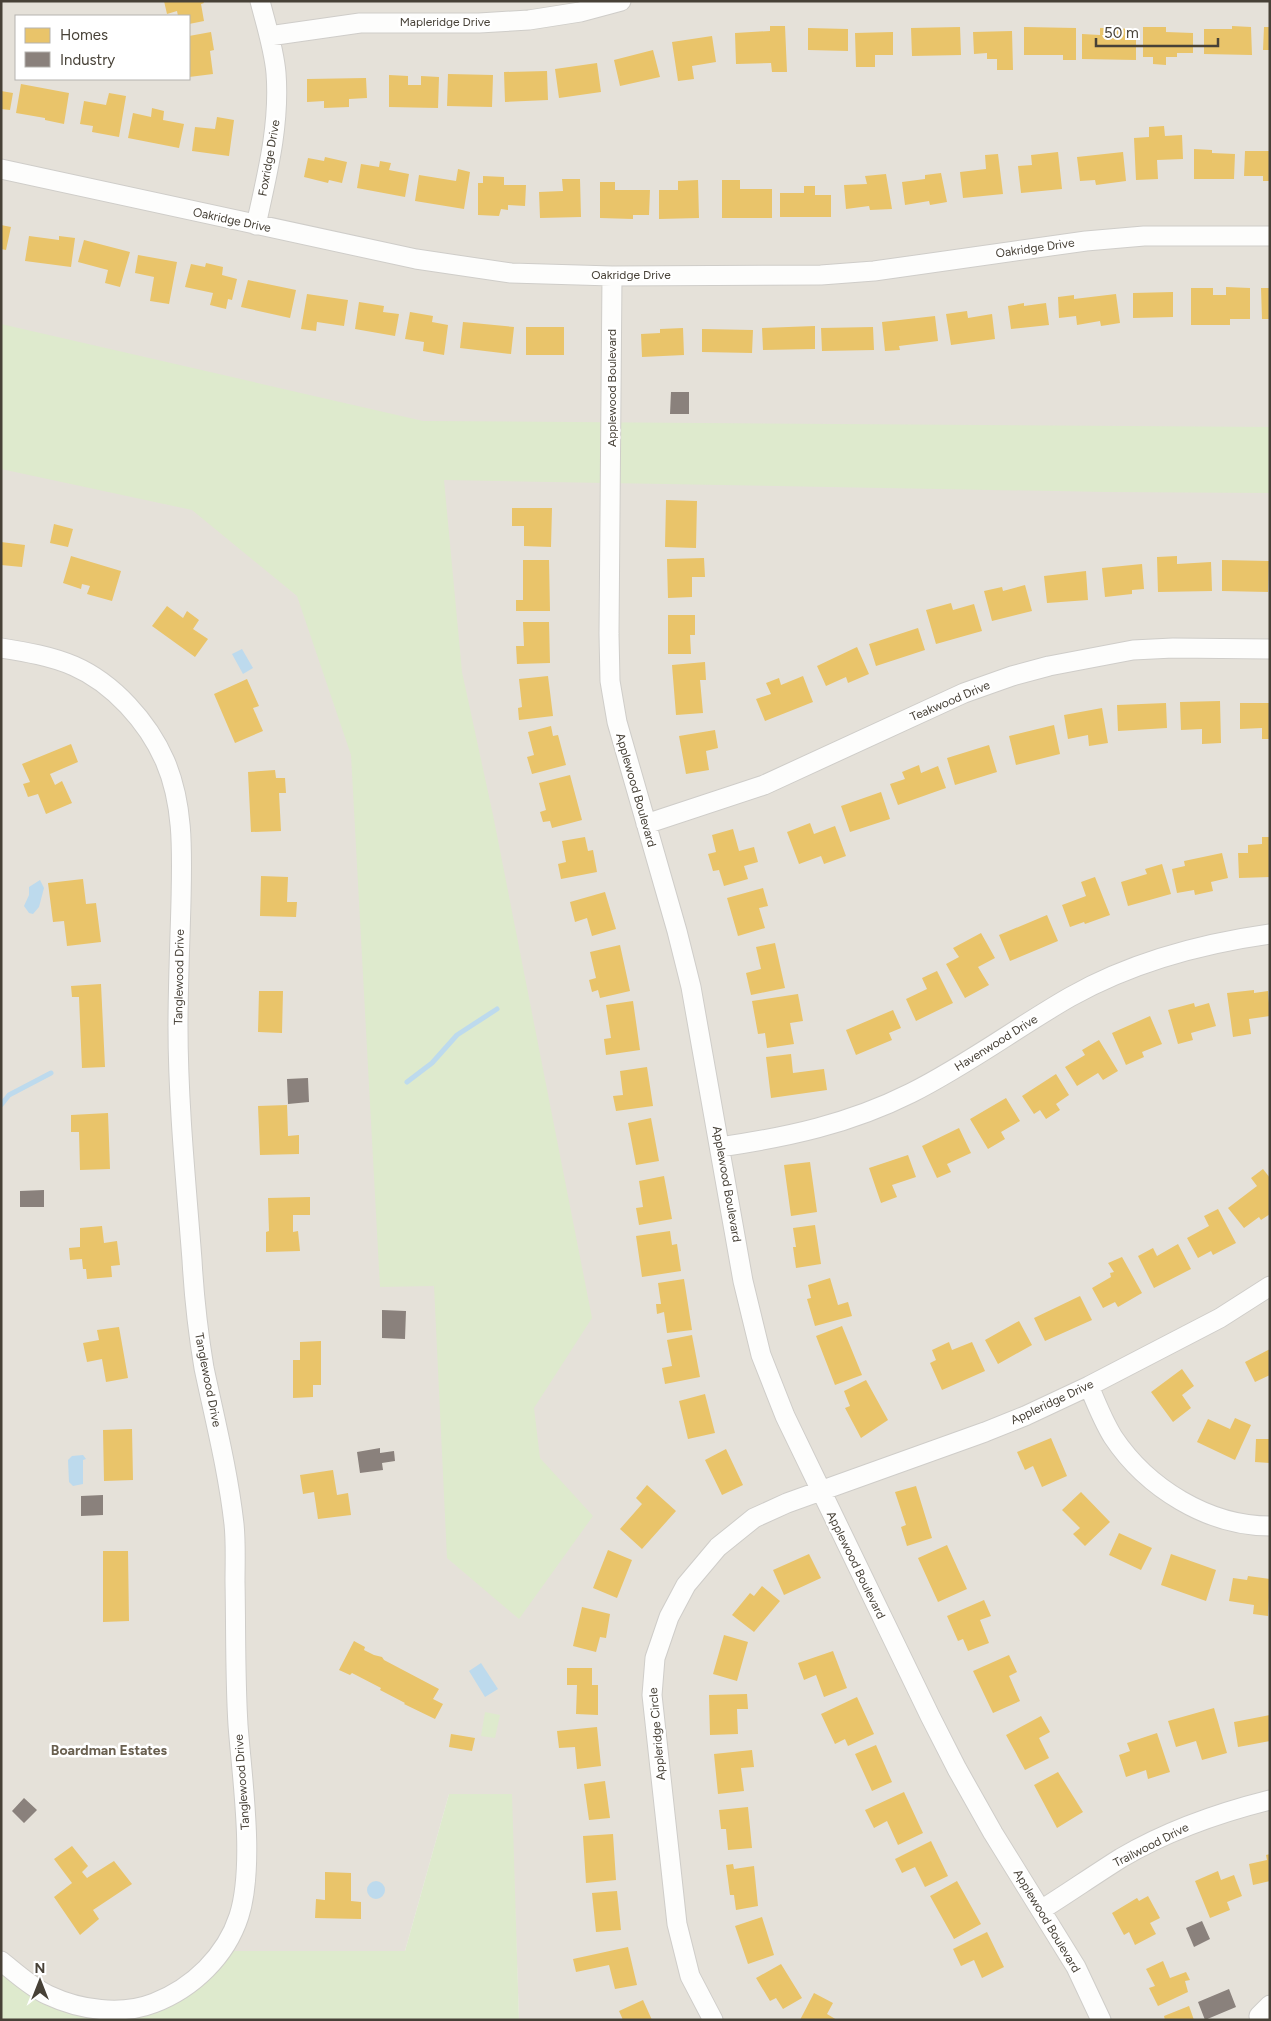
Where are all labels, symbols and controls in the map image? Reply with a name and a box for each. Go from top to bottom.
legend [15,15,190,80]
street label: Mapleridge Drive [400,15,491,29]
scale bar [1096,15,1218,47]
text: 50 m [1104,24,1139,42]
text: Homes [60,26,108,44]
text: Industry [60,51,115,69]
street label: Foxridge Drive [255,118,283,197]
street label: Oakridge Drive [192,205,273,235]
street label: Oakridge Drive [995,235,1076,260]
street label: Oakridge Drive [591,268,671,282]
street label: Applewood Boulevard [605,329,619,447]
street label: Teakwood Drive [908,678,992,724]
street label: Applewood Boulevard [613,731,659,849]
street label: Tanglewood Drive [171,929,187,1025]
street label: Havenwood Drive [952,1012,1040,1074]
street label: Applewood Boulevard [710,1125,744,1243]
street label: Tanglewood Drive [192,1332,224,1429]
street label: Appleridge Drive [1008,1377,1096,1427]
street label: Applewood Boulevard [824,1509,888,1621]
street label: Appleridge Circle [646,1687,668,1781]
street label: Tanglewood Drive [232,1733,252,1830]
district label: Boardman Estates [51,1742,168,1759]
street label: Trailwood Drive [1111,1820,1191,1870]
street label: Applewood Boulevard [1011,1867,1083,1975]
north arrow [15,1956,65,2006]
text: N [35,1960,45,1977]

